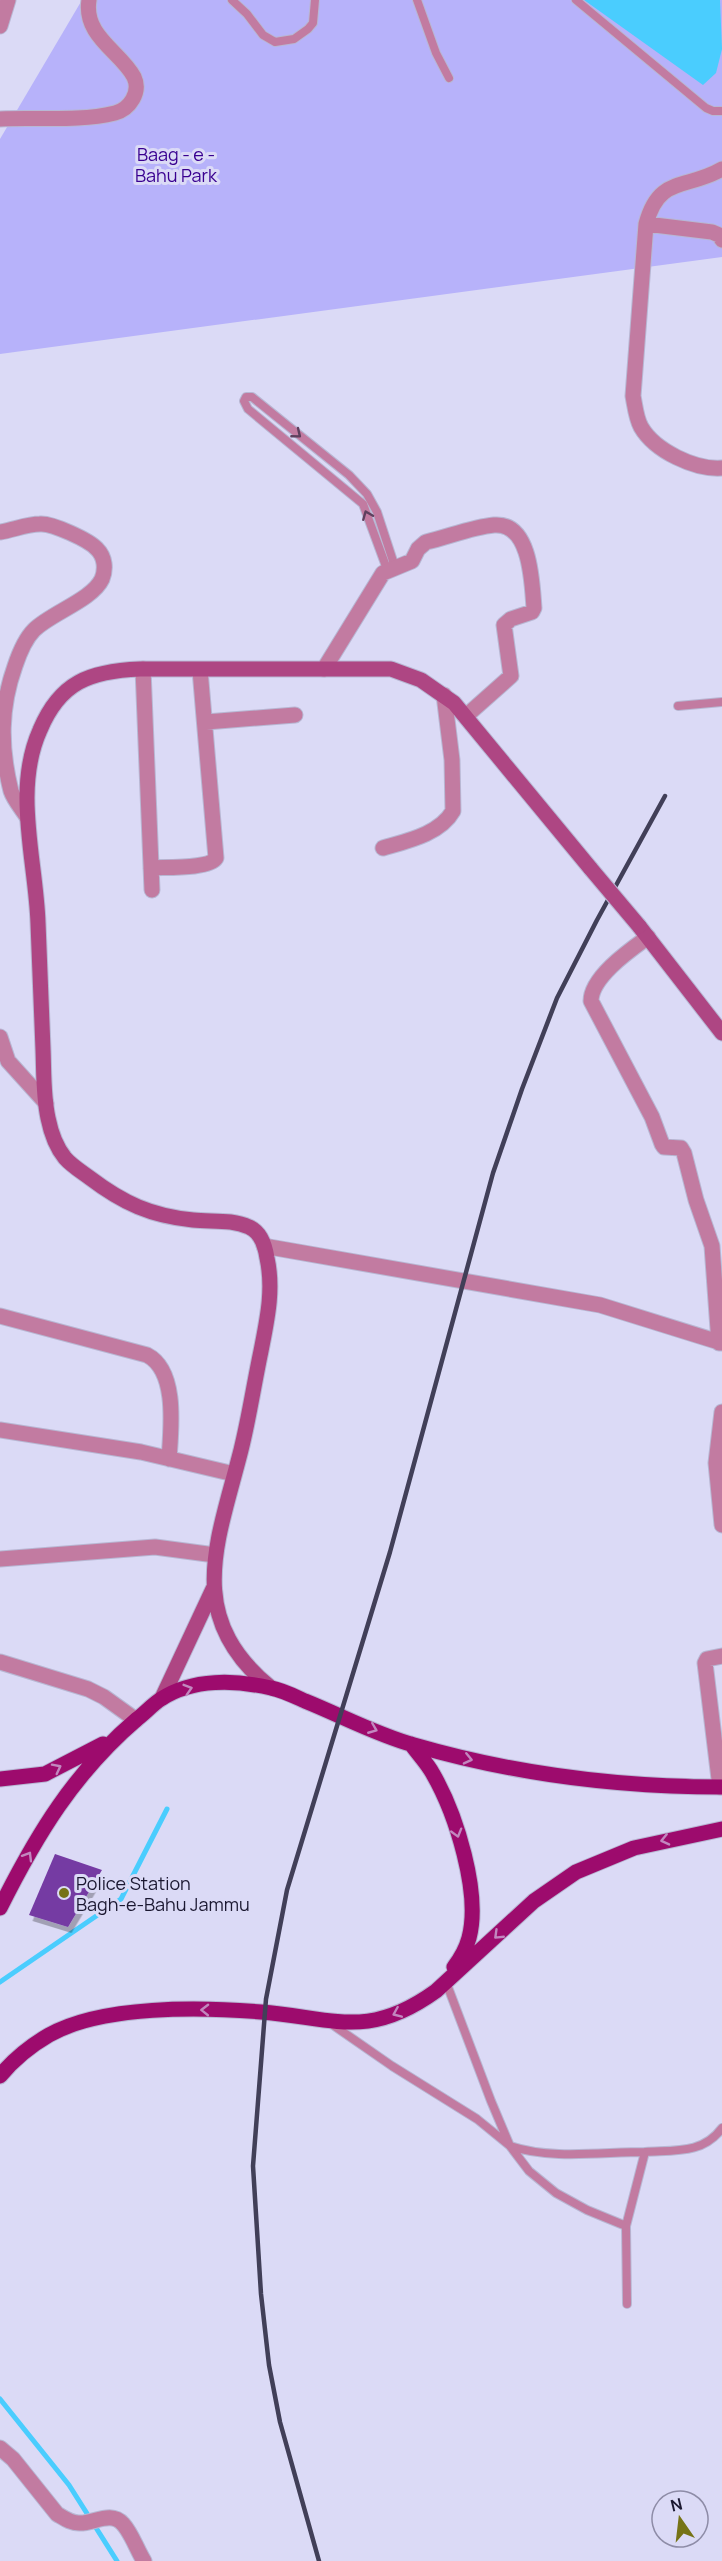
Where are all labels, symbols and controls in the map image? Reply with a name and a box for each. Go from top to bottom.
park label: Baag - e - Bahu Park [135,142,218,187]
one-way arrow [290,426,301,437]
one-way arrow [362,510,374,521]
one-way arrow [182,1684,193,1696]
one-way arrow [367,1722,378,1734]
one-way arrow [462,1751,472,1764]
one-way arrow [50,1764,61,1775]
one-way arrow [450,1827,462,1838]
one-way arrow [660,1833,670,1846]
one-way arrow [20,1852,32,1862]
place label: Police Station Bagh-e-Bahu Jammu [76,1871,250,1916]
marker: Police Station Bagh-e-Bahu Jammu [57,1886,71,1900]
one-way arrow [495,1928,505,1939]
one-way arrow [200,2003,209,2016]
one-way arrow [393,2006,404,2018]
north arrow [650,2489,710,2549]
text: N [668,2492,685,2517]

